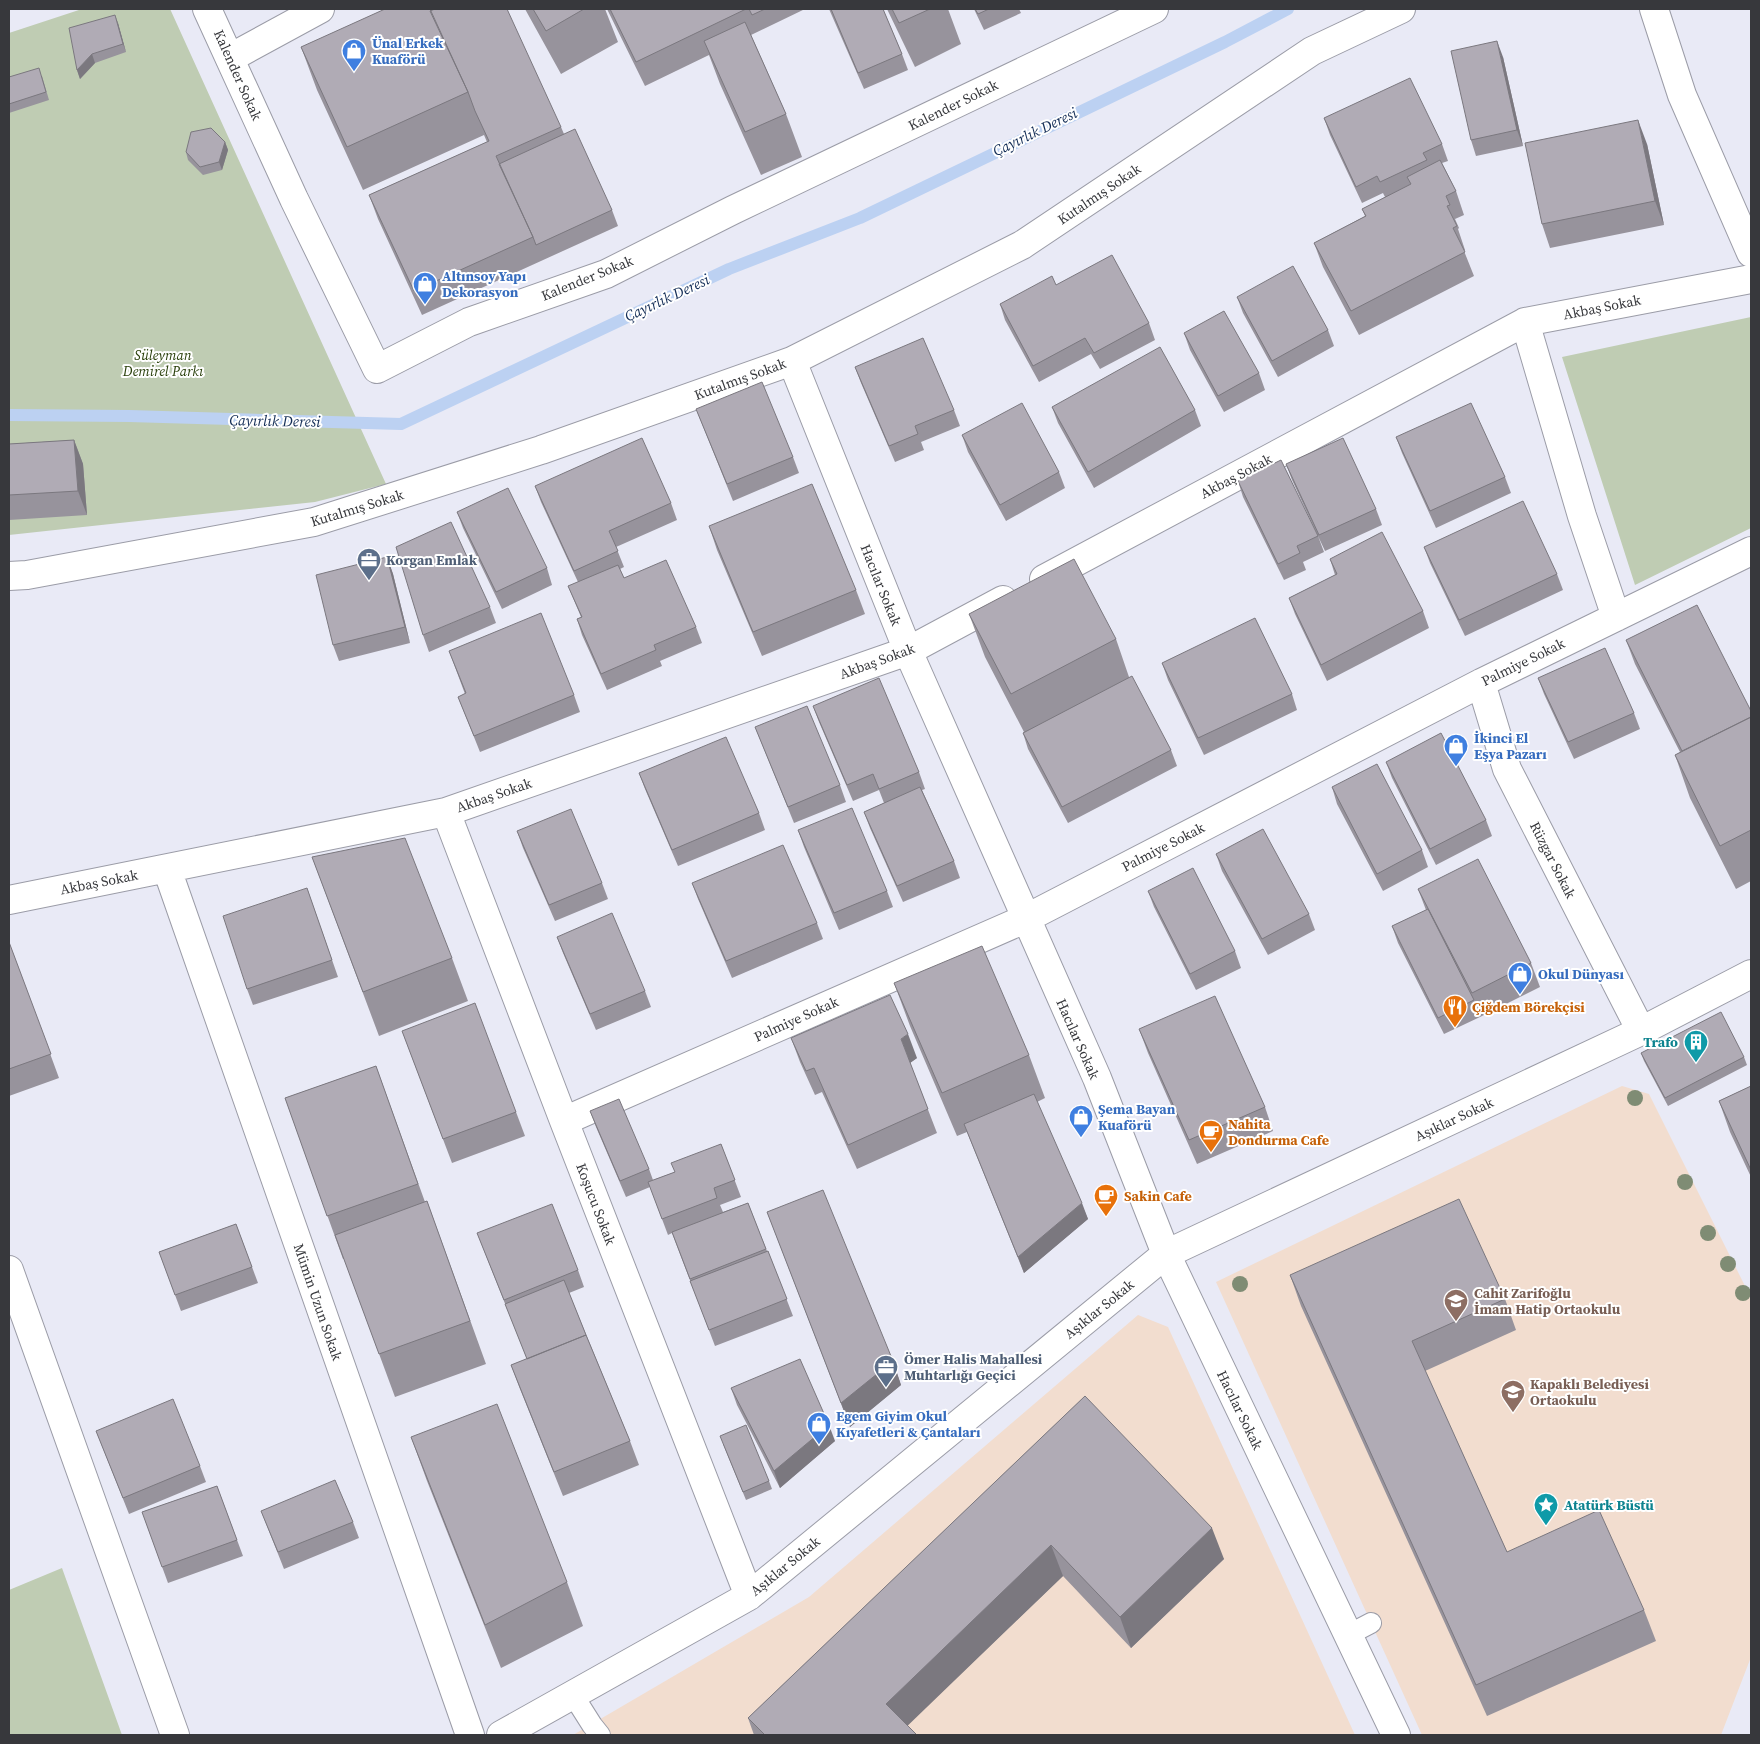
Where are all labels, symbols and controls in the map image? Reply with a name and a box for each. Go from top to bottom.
street label: Kalender Sokak [209,26,267,124]
place label: Ünal Erkek Kuaförü [372,33,444,69]
shop icon: Ünal Erkek Kuaförü [341,38,367,72]
street label: Kalender Sokak [905,74,1002,135]
water label: Çayırlık Deresi [989,102,1081,161]
street label: Kutalmış Sokak [1053,159,1145,229]
street label: Kalender Sokak [538,250,636,306]
place label: Altınsoy Yapı Dekorasyon [442,266,527,302]
water label: Çayırlık Deresi [621,269,713,326]
shop icon: Altınsoy Yapı Dekorasyon [412,271,438,305]
street label: Akbaş Sokak [1561,290,1643,324]
park label: Süleyman Demirel Parkı [122,345,204,381]
street label: Kutalmış Sokak [691,353,789,405]
water label: Çayırlık Deresi [229,409,321,432]
street label: Akbaş Sokak [1197,449,1276,503]
street label: Kutalmış Sokak [308,484,406,532]
street label: Hacılar Sokak [856,541,907,629]
office icon: Korgan Emlak [356,547,382,581]
place label: Korgan Emlak [386,550,478,570]
street label: Palmiye Sokak [1478,633,1568,691]
street label: Akbaş Sokak [837,638,918,684]
place label: İkinci El Eşya Pazarı [1474,728,1547,764]
shop icon: İkinci El Eşya Pazarı [1443,733,1469,767]
street label: Akbaş Sokak [454,773,535,817]
street label: Palmiye Sokak [1118,817,1208,876]
street label: Rüzgar Sokak [1525,818,1581,902]
street label: Akbaş Sokak [58,865,140,899]
shop icon: Okul Dünyası [1507,961,1533,995]
place label: Okul Dünyası [1538,964,1624,984]
street label: Palmiye Sokak [751,991,842,1047]
restaurant icon: Çiğdem Börekçisi [1442,994,1468,1028]
street label: Hacılar Sokak [1051,996,1105,1083]
place label: Çiğdem Börekçisi [1472,997,1585,1017]
building icon: Trafo [1683,1029,1709,1063]
place label: Trafo [1643,1032,1678,1052]
street label: Aşıklar Sokak [1411,1092,1497,1146]
place label: Şema Bayan Kuaförü [1098,1099,1176,1135]
shop icon: Şema Bayan Kuaförü [1068,1104,1094,1138]
place label: Nahita Dondurma Cafe [1228,1114,1329,1150]
cafe icon: Nahita Dondurma Cafe [1198,1119,1224,1153]
street label: Koşucu Sokak [571,1160,621,1248]
cafe icon: Sakin Cafe [1093,1183,1119,1217]
place label: Sakin Cafe [1124,1186,1192,1206]
street label: Mümin Uzun Sokak [289,1241,347,1363]
street label: Aşıklar Sokak [1060,1274,1138,1343]
place label: Cahit Zarifoğlu İmam Hatip Ortaokulu [1474,1283,1621,1319]
school or university icon: Cahit Zarifoğlu İmam Hatip Ortaokulu [1443,1288,1469,1322]
place label: Ömer Halis Mahallesi Muhtarlığı Geçici [904,1349,1043,1385]
office icon: Ömer Halis Mahallesi Muhtarlığı Geçici [873,1354,899,1388]
street label: Hacılar Sokak [1212,1367,1268,1453]
place label: Kapaklı Belediyesi Ortaokulu [1530,1374,1649,1410]
school or university icon: Kapaklı Belediyesi Ortaokulu [1500,1379,1526,1413]
place label: Egem Giyim Okul Kıyafetleri & Çantaları [836,1406,981,1442]
shop icon: Egem Giyim Okul Kıyafetleri & Çantaları [806,1411,832,1445]
place icon: Atatürk Büstü [1533,1492,1559,1526]
place label: Atatürk Büstü [1564,1495,1654,1515]
street label: Aşıklar Sokak [746,1531,824,1600]

